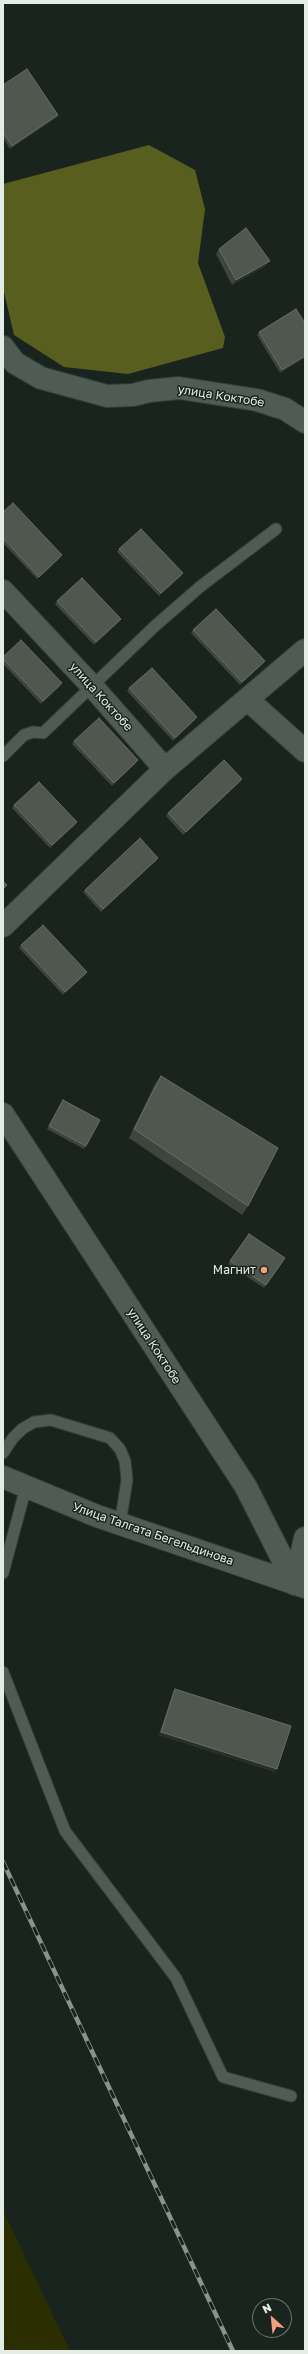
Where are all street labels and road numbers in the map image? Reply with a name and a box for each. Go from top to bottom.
street label: улица Коктобе [177,382,265,410]
street label: улица Коктобе [66,660,136,734]
street label: улица Коктобе [124,1305,184,1387]
street label: Улица Талгата Бегельдинова [71,1500,235,1568]

